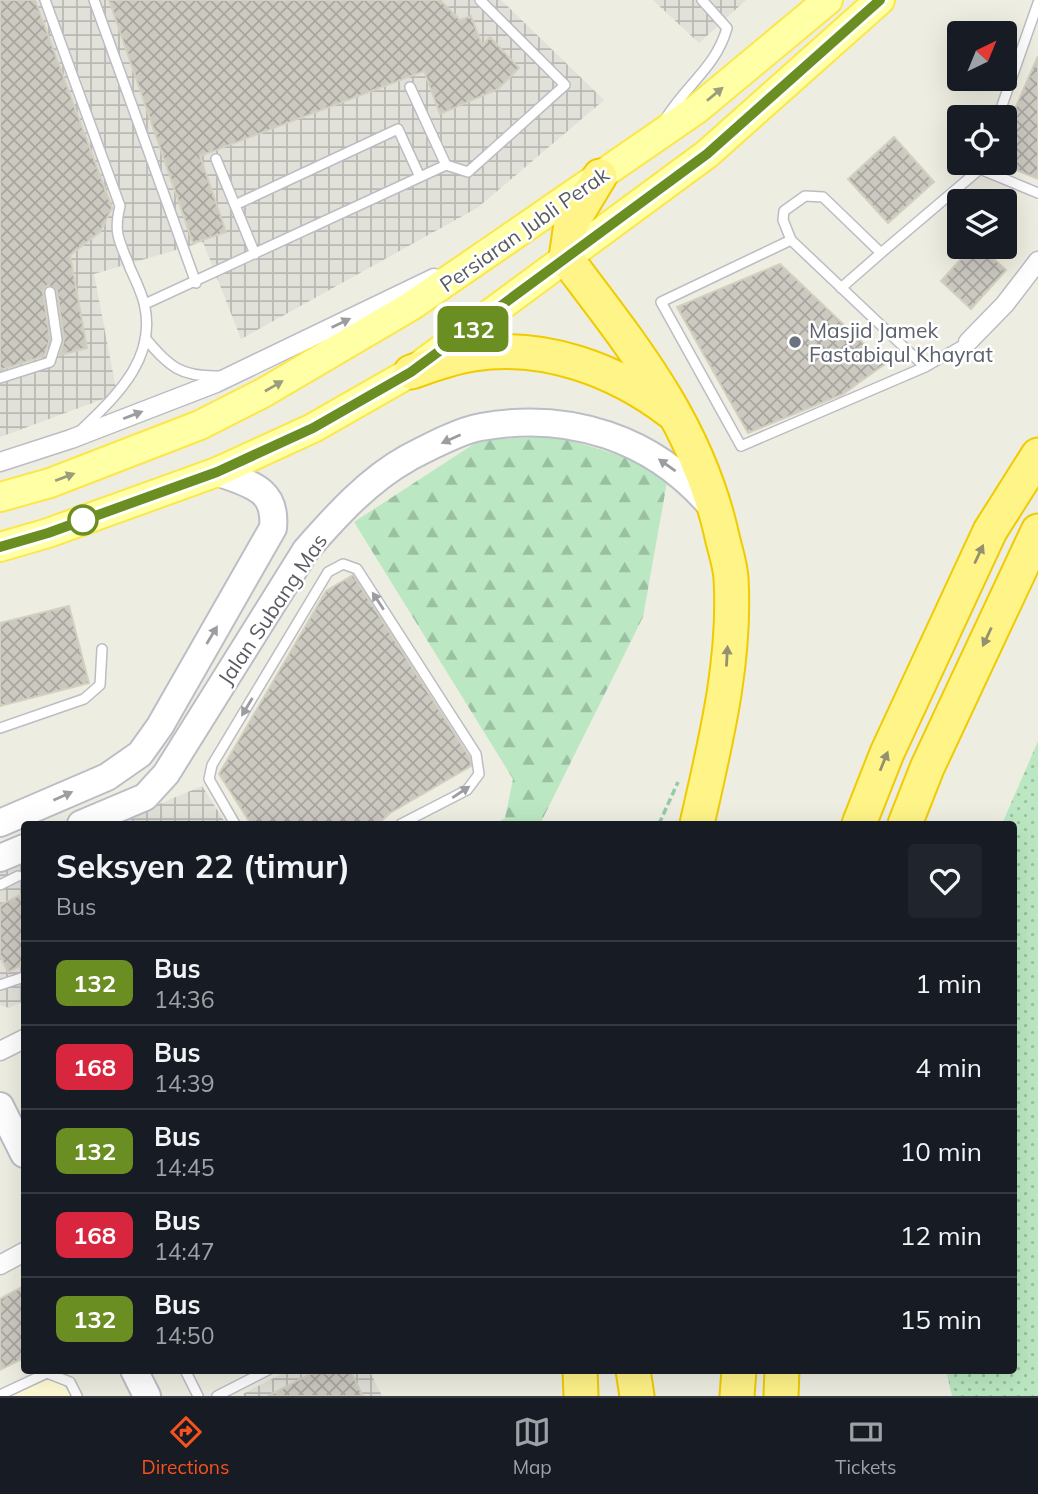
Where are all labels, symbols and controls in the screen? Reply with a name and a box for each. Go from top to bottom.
north arrow [947,21,1017,91]
map controls [947,21,1017,259]
one-way arrow [706,86,724,102]
button: locate [947,105,1017,175]
street label: Persiaran Jubli Perak [434,161,614,297]
button: layers [947,189,1017,259]
line badge: 132 [433,306,513,352]
text: 132 [451,314,495,344]
one-way arrow [331,317,351,328]
place label: Masjid Jamek Fastabiqul Khayrat [809,317,993,367]
marker: Masjid Jamek Fastabiqul Khayrat [787,334,803,350]
one-way arrow [264,380,283,393]
one-way arrow [123,409,144,420]
one-way arrow [441,433,461,445]
one-way arrow [658,458,676,472]
one-way arrow [55,471,76,482]
unlabelled marker [68,505,98,535]
street label: Jalan Subang Mas [212,528,332,690]
one-way arrow [974,544,985,564]
one-way arrow [371,592,384,611]
one-way arrow [206,626,219,645]
one-way arrow [981,627,993,647]
one-way arrow [722,645,733,667]
one-way arrow [241,697,253,716]
one-way arrow [879,750,890,771]
one-way arrow [451,785,471,798]
one-way arrow [52,790,73,801]
button: heart [908,844,982,918]
text: Seksyen 22 (timur) [56,845,350,886]
text: Bus [56,892,96,921]
text: Bus [154,952,200,985]
text: 1 min [915,967,982,1000]
text: 132 [73,968,116,998]
text: 14:36 [154,985,214,1014]
text: Bus [154,1036,200,1069]
text: 4 min [915,1051,982,1084]
text: 168 [73,1052,116,1082]
text: 14:39 [154,1069,214,1098]
text: Bus [154,1120,200,1153]
text: 10 min [900,1135,982,1168]
text: 132 [73,1136,116,1166]
text: 14:45 [154,1153,214,1182]
text: Bus [154,1204,200,1237]
text: 12 min [900,1219,982,1252]
text: 168 [73,1220,116,1250]
text: 14:47 [154,1237,214,1266]
text: Bus [154,1288,200,1321]
text: 15 min [900,1303,982,1336]
text: 132 [73,1304,116,1334]
text: 14:50 [154,1321,214,1350]
tab: Directions [142,1413,229,1479]
tab: Map [513,1413,552,1479]
tab: Tickets [835,1413,896,1479]

